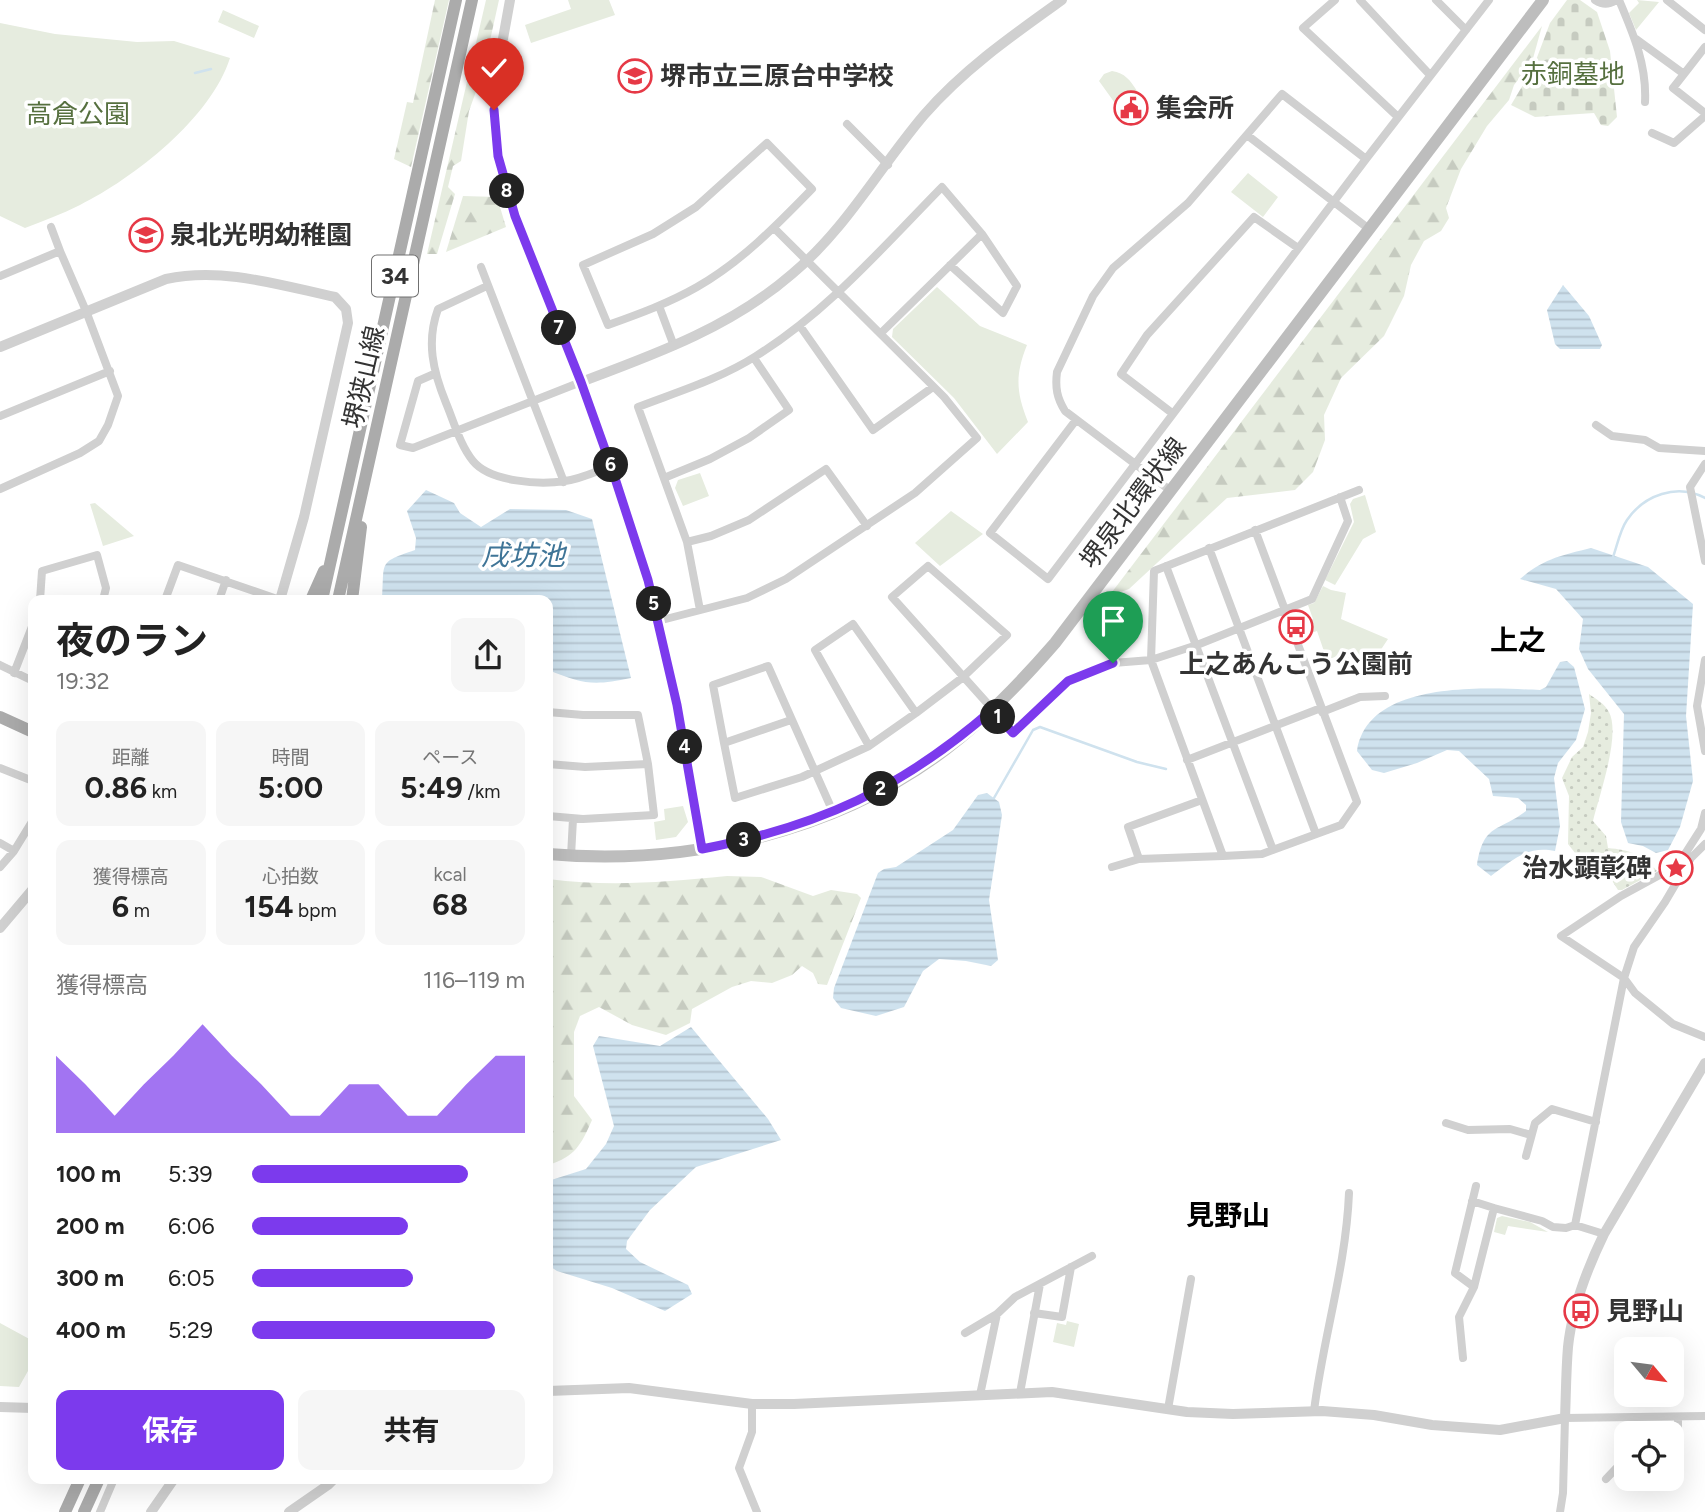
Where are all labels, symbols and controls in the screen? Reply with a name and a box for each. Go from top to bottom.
pin [464,38,524,110]
icon: check [475,49,513,87]
school or university icon: 堺市立三原台中学校 [616,57,654,95]
park label: 赤銅墓地 [1521,58,1625,90]
place label: 堺市立三原台中学校 [660,60,894,92]
public building icon: 集会所 [1112,89,1150,127]
place label: 集会所 [1156,92,1234,124]
park label: 高倉公園 [26,98,130,130]
pin: 8 [490,174,524,208]
text: 8 [501,179,512,202]
school or university icon: 泉北光明幼稚園 [127,216,165,254]
place label: 泉北光明幼稚園 [170,219,352,251]
road number: 34 [372,256,418,296]
pin: 7 [542,310,576,346]
text: 7 [553,316,564,339]
street label: 堺狭山線 [337,323,391,431]
street label: 堺泉北環状線 [1073,431,1193,575]
pin: 6 [594,448,628,482]
text: 6 [605,453,616,476]
water label: 戌坊池 [481,538,568,572]
pin: 5 [636,586,672,622]
pin [1083,591,1143,663]
text: 5 [648,592,659,615]
icon: arrive [1094,602,1132,640]
bus stop icon: 上之あんこう公園前 [1277,608,1315,646]
text: 夜のラン [56,618,208,664]
button: share [451,618,525,692]
district label: 上之 [1490,623,1546,657]
place label: 上之あんこう公園前 [1179,648,1413,680]
text: 19:32 [56,667,110,695]
pin: 1 [981,700,1016,734]
text: 1 [993,705,1002,728]
pin: 4 [668,730,702,764]
text: 4 [678,735,691,758]
text: 距離 [112,746,150,769]
text: 時間 [271,746,310,769]
text: ペース [422,746,478,769]
text: 0.86 [84,769,147,806]
text: 5:00 [258,769,323,806]
text: 5:49 [400,769,463,806]
pin: 2 [864,772,898,806]
text: 2 [875,777,886,800]
text: km [147,780,177,803]
text: /km [463,780,500,803]
pin: 3 [726,822,762,858]
text: 3 [738,828,749,851]
place icon: 治水顕彰碑 [1657,849,1695,887]
place label: 治水顕彰碑 [1522,852,1652,884]
text: kcal [434,863,467,886]
text: 獲得標高 [93,865,169,888]
text: 心拍数 [262,865,319,888]
text: 68 [432,886,468,923]
text: 6 [112,888,129,925]
text: 154 [244,888,293,925]
text: m [129,899,150,922]
text: bpm [293,899,337,922]
text: 116–119 m [423,966,525,994]
text: 獲得標高 [56,971,148,999]
text: 100 m [56,1160,121,1188]
text: 5:39 [168,1160,213,1188]
district label: 見野山 [1186,1198,1270,1232]
text: 200 m [56,1212,125,1240]
text: 6:06 [168,1212,215,1240]
text: 300 m [56,1264,124,1292]
text: 6:05 [168,1264,215,1292]
bus stop icon: 見野山 [1562,1292,1600,1330]
place label: 見野山 [1606,1295,1684,1327]
text: 400 m [56,1316,126,1344]
text: 5:29 [168,1316,213,1344]
north arrow [1614,1337,1684,1407]
map controls [1614,1337,1684,1491]
button: 保存 [56,1390,284,1470]
button: 共有 [298,1390,525,1470]
button: locate [1614,1421,1684,1491]

